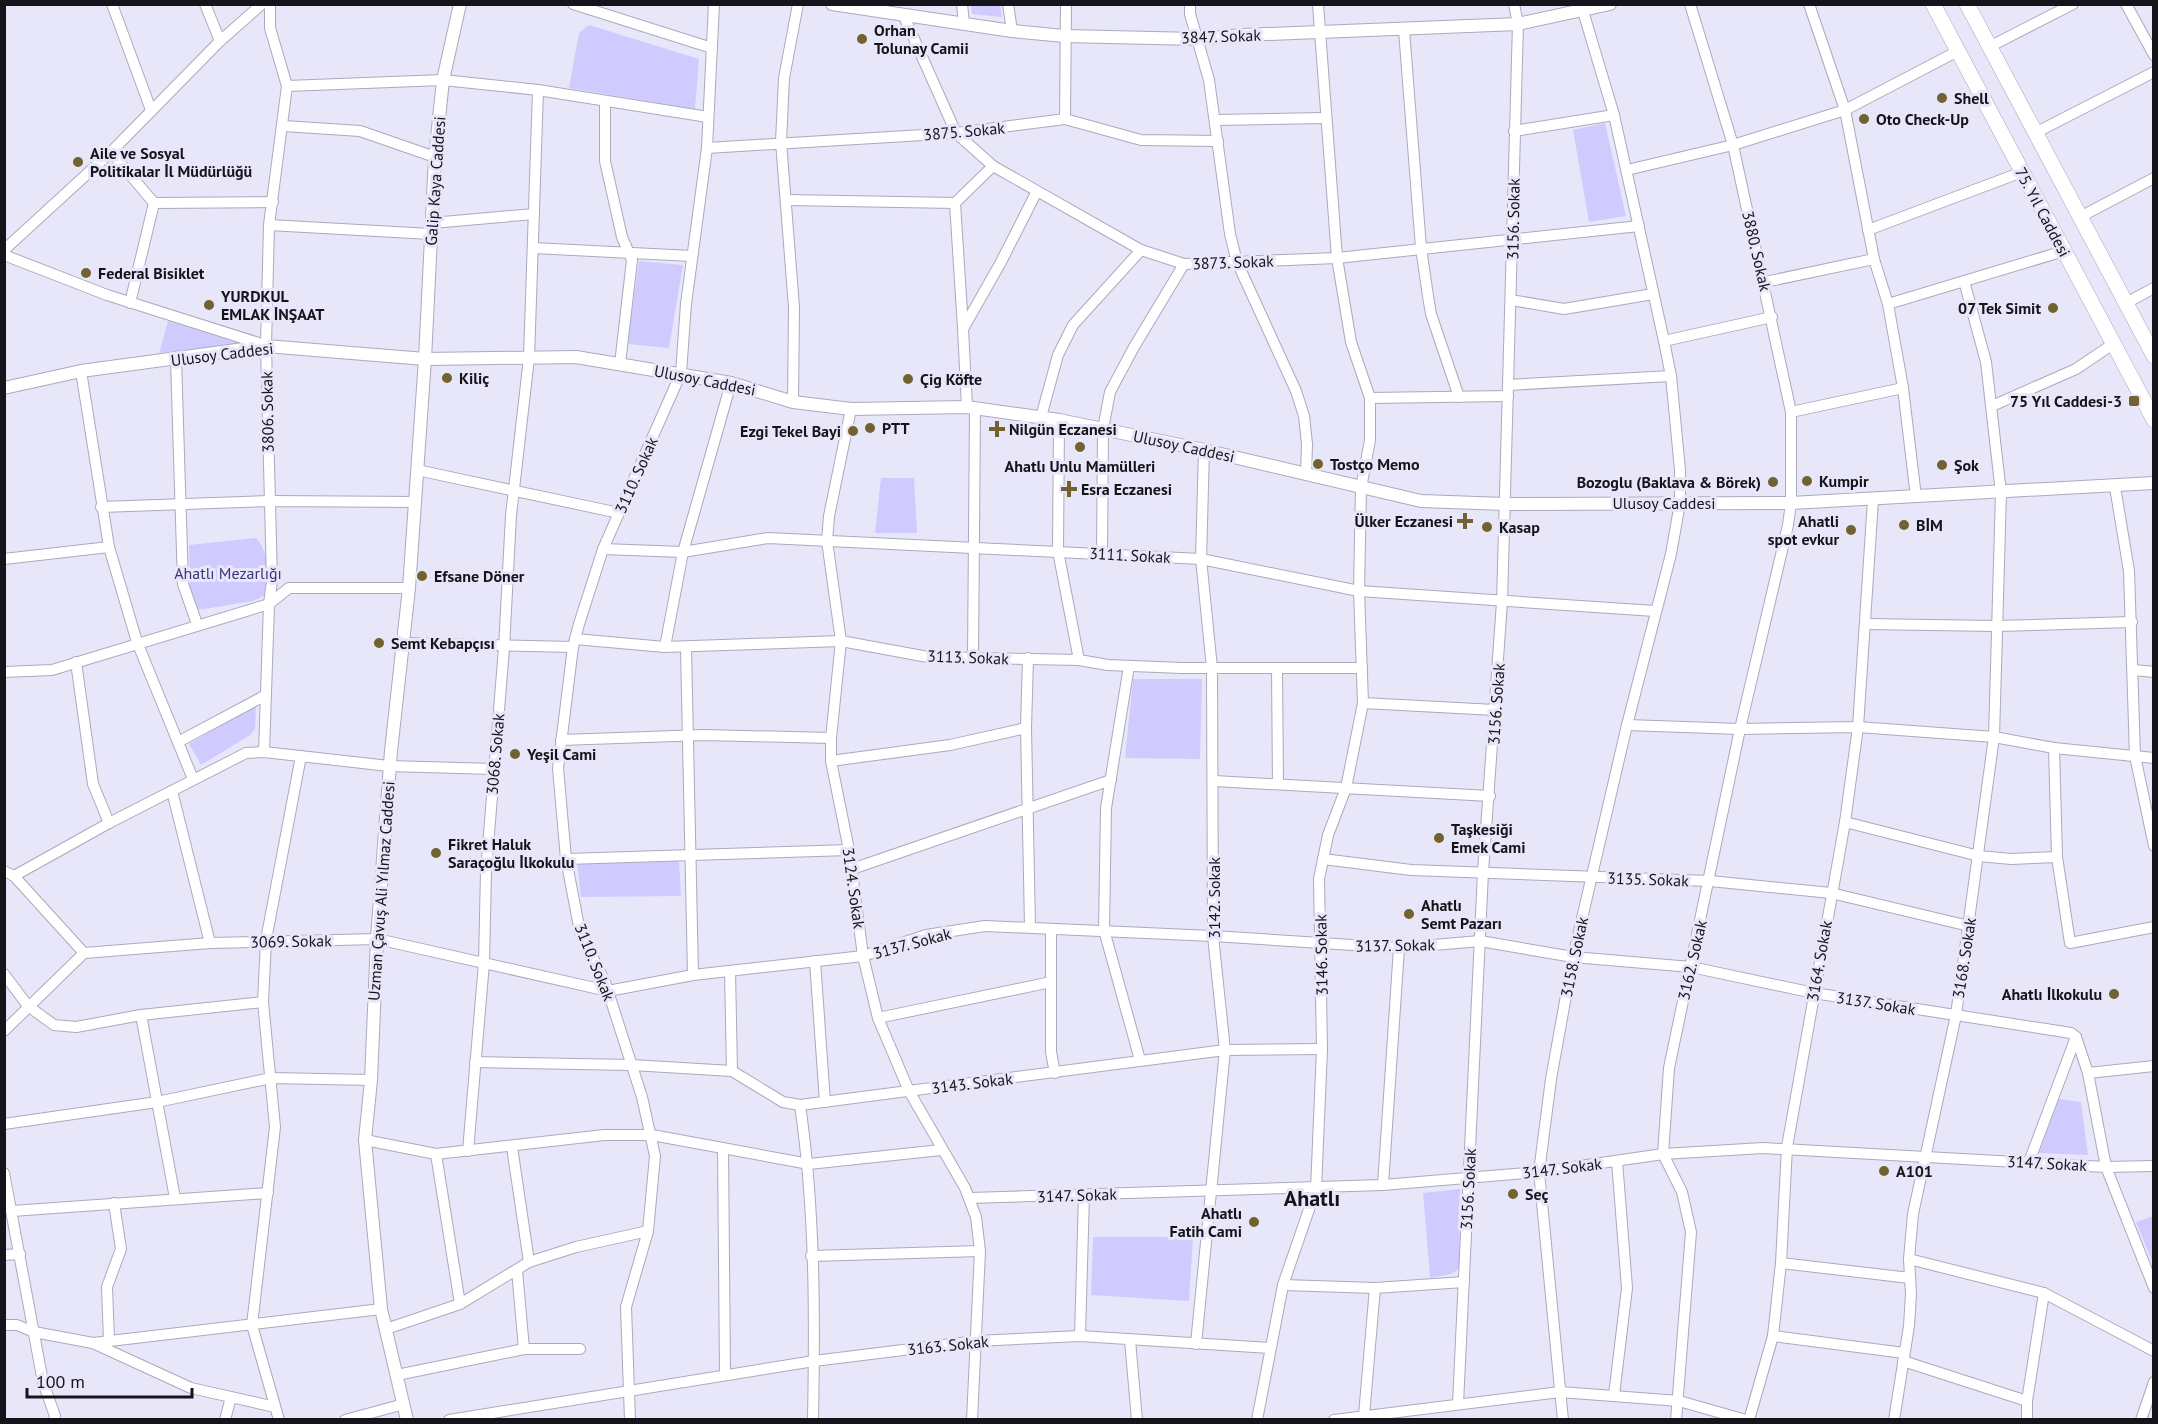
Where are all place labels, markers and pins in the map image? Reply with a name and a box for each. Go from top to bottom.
place label: Orhan Tolunay Camii [874,20,969,58]
marker: Orhan Tolunay Camii [855,32,869,46]
place label: Shell [1954,88,1989,108]
marker: Shell [1935,91,1949,105]
place label: Oto Check-Up [1876,109,1969,129]
marker: Oto Check-Up [1857,112,1871,126]
place label: Aile ve Sosyal Politikalar İl Müdürlüğü [90,143,252,181]
marker: Aile ve Sosyal Politikalar İl Müdürlüğü [71,155,85,169]
place label: Federal Bisiklet [98,263,205,283]
marker: Federal Bisiklet [79,266,93,280]
place label: YURDKUL EMLAK İNŞAAT [220,286,324,324]
marker: YURDKUL EMLAK İNŞAAT [202,298,216,312]
place label: 07 Tek Simit [1958,298,2041,318]
marker: 07 Tek Simit [2046,301,2060,315]
place label: Kiliç [459,368,489,388]
place label: Çig Köfte [920,369,982,389]
marker: Kiliç [440,371,454,385]
marker: Çig Köfte [901,372,915,386]
place label: 75 Yıl Caddesi-3 [2010,391,2122,411]
marker: 75 Yıl Caddesi-3 [2127,394,2141,408]
place label: PTT [882,418,910,438]
place label: Nilgün Eczanesi [1009,419,1117,439]
place label: Ezgi Tekel Bayi [740,421,841,441]
marker: PTT [863,421,877,435]
marker: Nilgün Eczanesi [990,422,1004,436]
marker: Ezgi Tekel Bayi [846,424,860,438]
marker: Ahatlı Unlu Mamülleri [1073,440,1087,454]
place label: Tostço Memo [1330,454,1420,474]
place label: Şok [1954,455,1979,475]
place label: Ahatlı Unlu Mamülleri [1005,456,1155,476]
marker: Tostço Memo [1311,457,1325,471]
marker: Şok [1935,458,1949,472]
place label: Kumpir [1819,471,1869,491]
place label: Bozoglu (Baklava & Börek) [1577,472,1761,492]
marker: Kumpir [1800,474,1814,488]
marker: Bozoglu (Baklava & Börek) [1766,475,1780,489]
place label: Esra Eczanesi [1081,479,1172,499]
marker: Esra Eczanesi [1062,482,1076,496]
place label: Ülker Eczanesi [1354,511,1453,531]
place label: Ahatli spot evkur [1768,511,1839,549]
marker: Ülker Eczanesi [1458,514,1472,528]
place label: BİM [1916,515,1943,535]
place label: Kasap [1499,517,1540,537]
marker: BİM [1897,518,1911,532]
marker: Kasap [1480,520,1494,534]
marker: Ahatli spot evkur [1844,523,1858,537]
place label: Efsane Döner [434,566,525,586]
marker: Efsane Döner [415,569,429,583]
place label: Semt Kebapçısı [391,633,495,653]
marker: Semt Kebapçısı [372,636,386,650]
place label: Yeşil Cami [526,744,596,764]
marker: Yeşil Cami [508,747,522,761]
place label: Taşkesiği Emek Cami [1451,819,1525,857]
marker: Taşkesiği Emek Cami [1432,831,1446,845]
place label: Fikret Haluk Saraçoğlu İlkokulu [448,834,574,872]
marker: Fikret Haluk Saraçoğlu İlkokulu [429,846,443,860]
place label: Ahatlı Semt Pazarı [1421,895,1502,933]
marker: Ahatlı Semt Pazarı [1402,907,1416,921]
place label: Ahatlı İlkokulu [2002,984,2102,1004]
marker: Ahatlı İlkokulu [2107,987,2121,1001]
place label: A101 [1896,1161,1933,1181]
marker: A101 [1877,1164,1891,1178]
place label: Seç [1525,1184,1549,1204]
marker: Seç [1506,1187,1520,1201]
place label: Ahatlı Fatih Cami [1170,1203,1242,1241]
marker: Ahatlı Fatih Cami [1247,1215,1261,1229]

